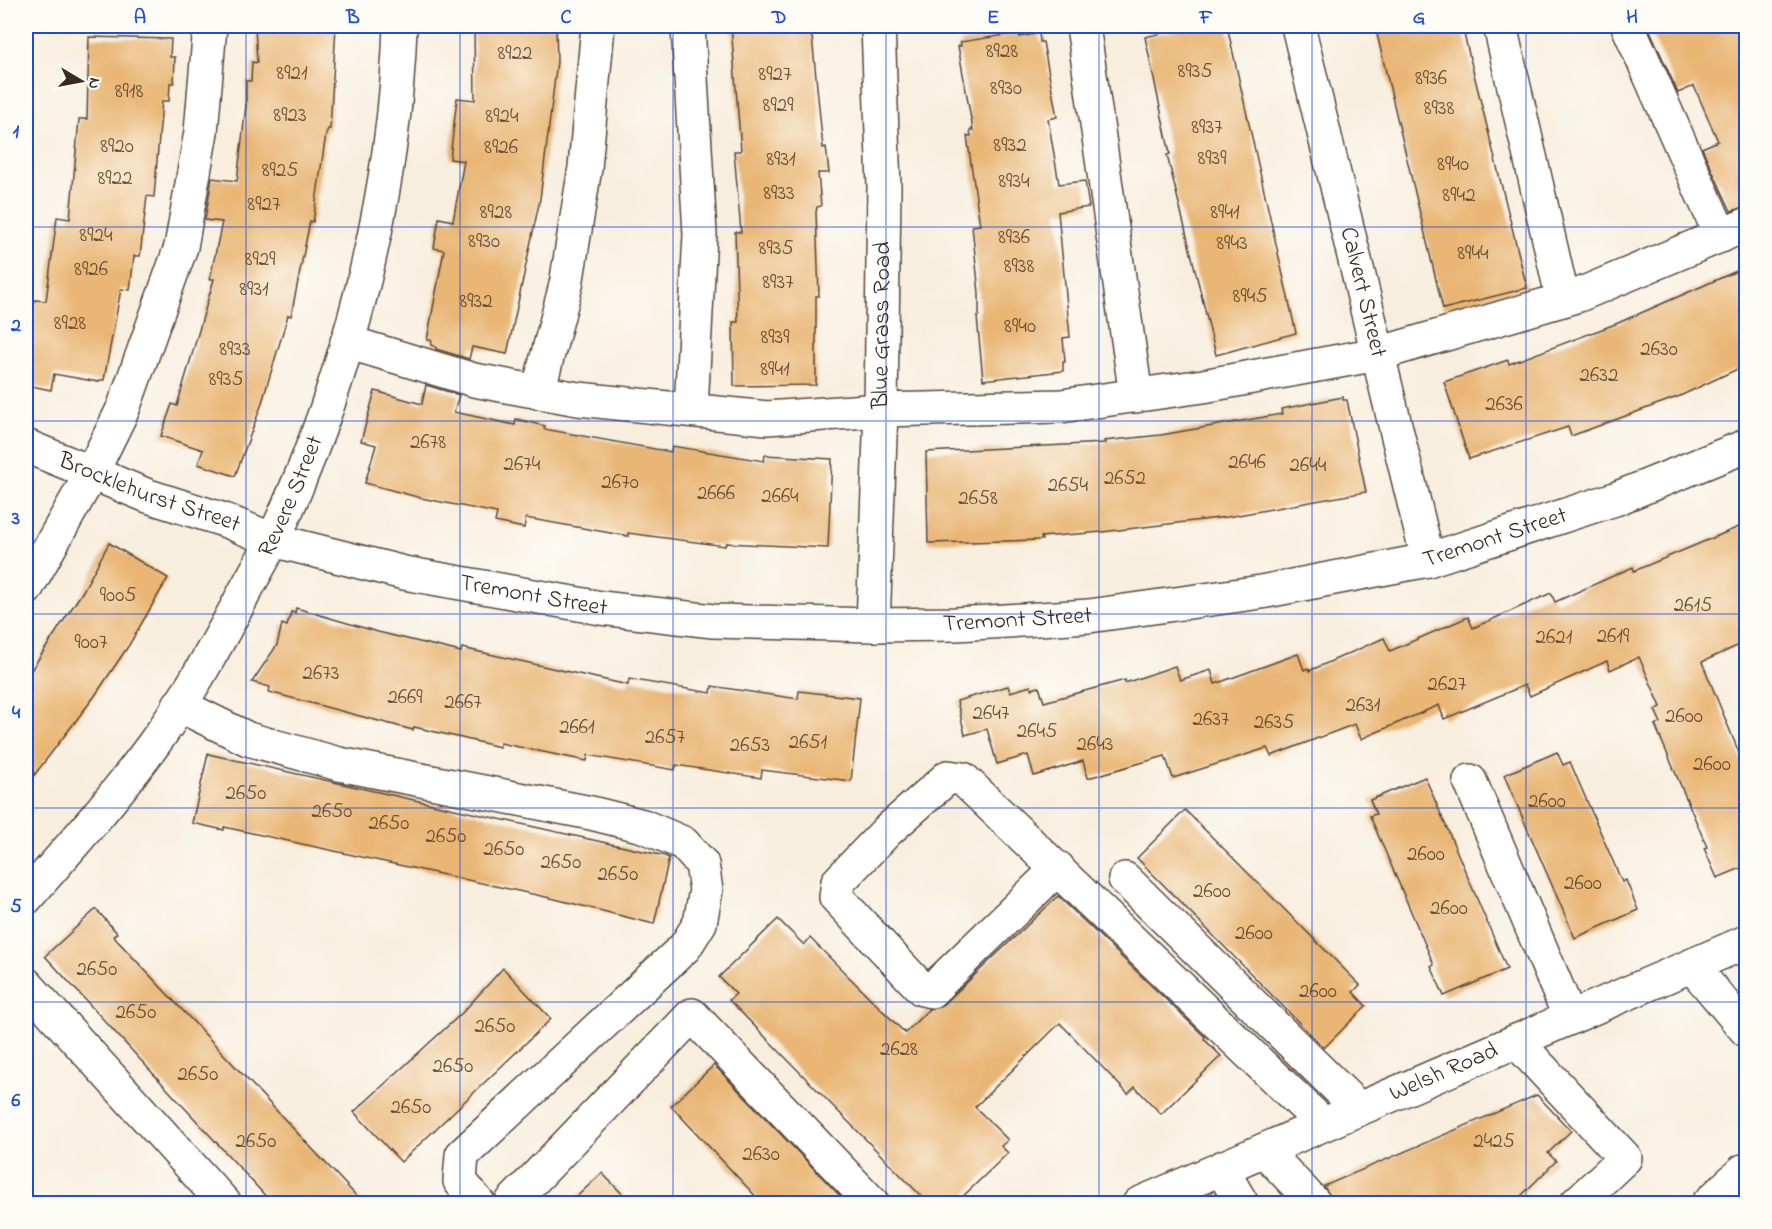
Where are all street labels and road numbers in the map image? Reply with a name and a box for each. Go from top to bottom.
street label: Calvert Street [1330,223,1396,361]
street label: Blue Grass Road [864,241,901,410]
street label: Revere Street [249,431,333,564]
street label: Brocklehurst Street [52,443,246,542]
street label: Tremont Street [1419,498,1572,578]
street label: Tremont Street [457,566,609,626]
street label: Tremont Street [943,598,1093,642]
street label: Welsh Road [1384,1033,1504,1111]

